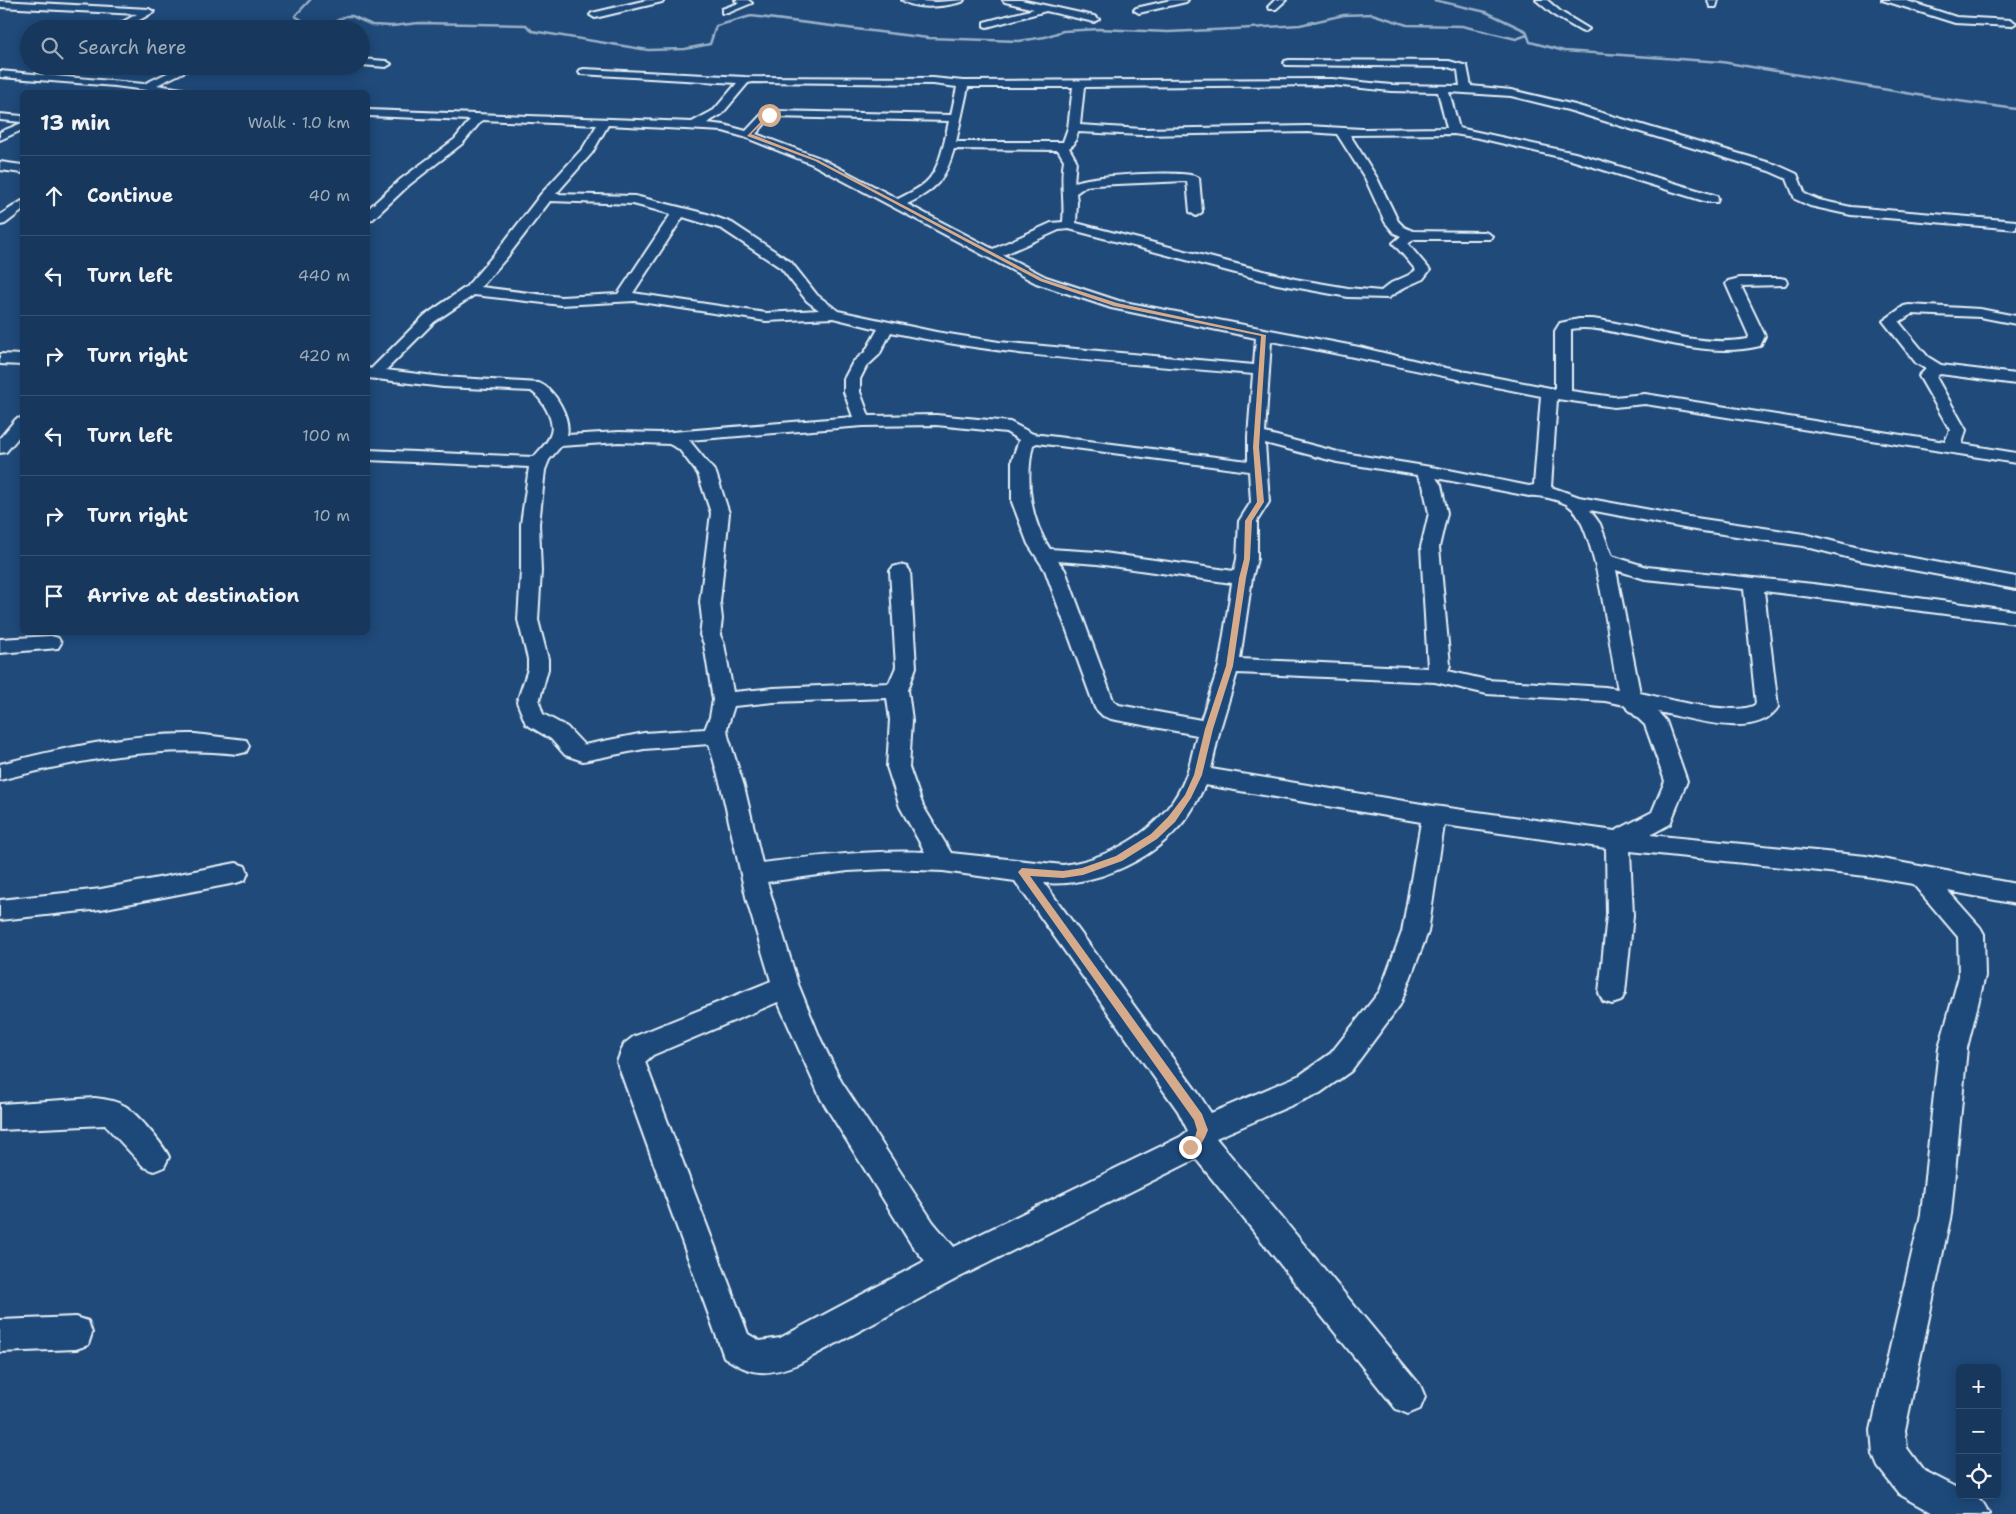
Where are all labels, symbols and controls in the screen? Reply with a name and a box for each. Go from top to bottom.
search box [20,20,370,75]
icon: search [38,34,66,62]
text: Search here [78,35,187,60]
route start [758,104,781,127]
text: 13 min [40,109,110,137]
text: Walk · 1.0 km [248,112,350,133]
icon: ahead [40,182,68,210]
text: Continue [87,183,173,208]
text: 40 m [308,185,350,206]
icon: left [40,262,68,290]
text: Turn left [87,263,173,288]
text: 440 m [298,265,350,286]
icon: right [40,342,68,370]
text: Turn right [87,343,188,368]
text: 420 m [299,345,350,366]
icon: left [40,422,68,450]
text: Turn left [87,423,173,448]
text: 100 m [302,425,350,446]
icon: right [40,502,68,530]
text: Turn right [87,503,188,528]
text: 10 m [313,505,350,526]
icon: arrive [40,582,68,610]
text: Arrive at destination [87,583,299,608]
route end [1179,1136,1202,1159]
map controls [1956,1364,2001,1499]
button: + [1956,1364,2001,1409]
button: − [1956,1409,2001,1454]
button: locate [1956,1454,2001,1499]

